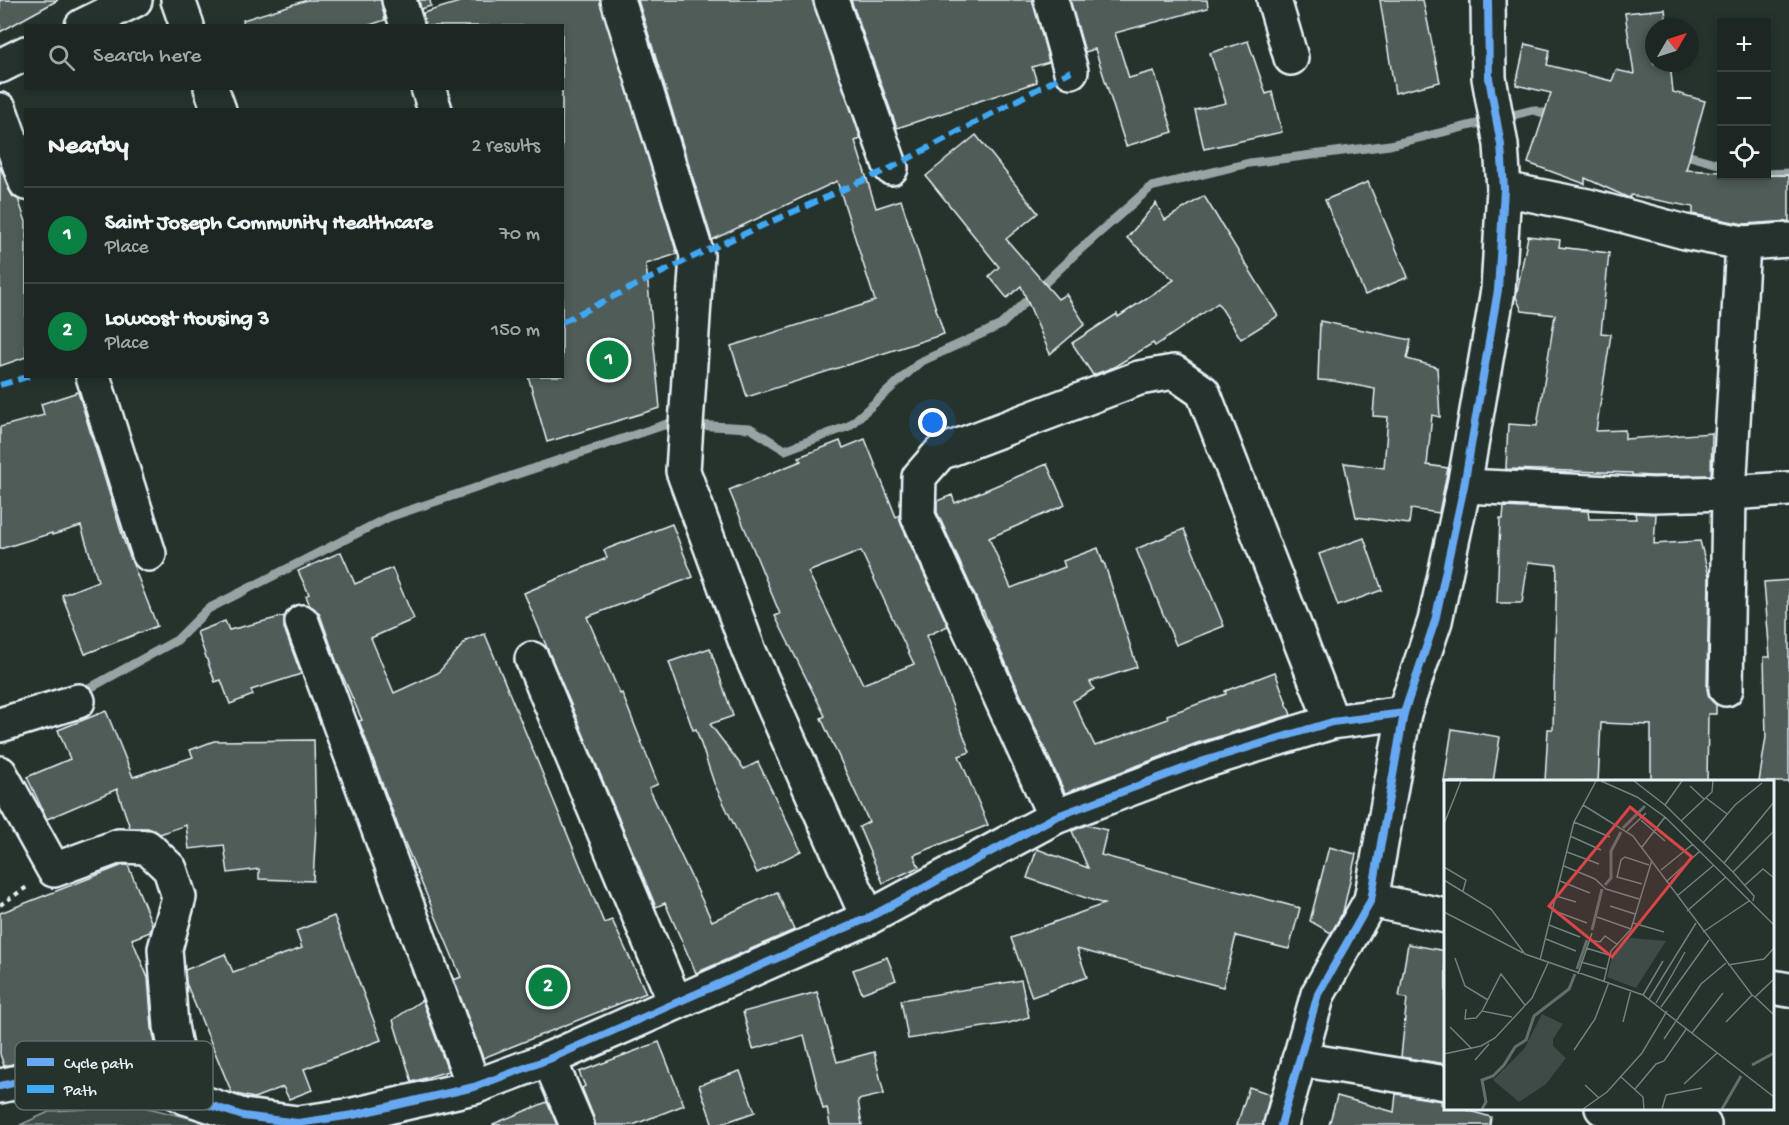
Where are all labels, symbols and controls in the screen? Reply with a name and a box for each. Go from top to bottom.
north arrow [1645,18,1699,72]
map controls [1717,18,1771,180]
button: + [1717,18,1771,72]
search box [24,24,564,90]
icon: search [45,41,78,74]
text: Search here [93,44,201,70]
button: − [1717,72,1771,126]
button: locate [1717,126,1771,180]
text: Nearby [48,132,129,163]
text: 2 results [471,136,540,159]
text: Saint Joseph Community Healthcare [105,211,433,237]
text: 1 [63,224,72,247]
text: 70 m [499,224,540,247]
text: Place [105,237,149,260]
text: Lowcost Housing 3 [105,307,269,333]
text: 2 [63,320,72,343]
text: 150 m [491,320,540,343]
text: Place [105,333,149,356]
pin: 1 [590,338,628,382]
your location [918,408,947,437]
inset map [1444,780,1774,1110]
pin: 2 [528,964,568,1010]
legend [15,1041,213,1110]
text: Cycle path [64,1056,134,1075]
text: Path [63,1083,97,1102]

